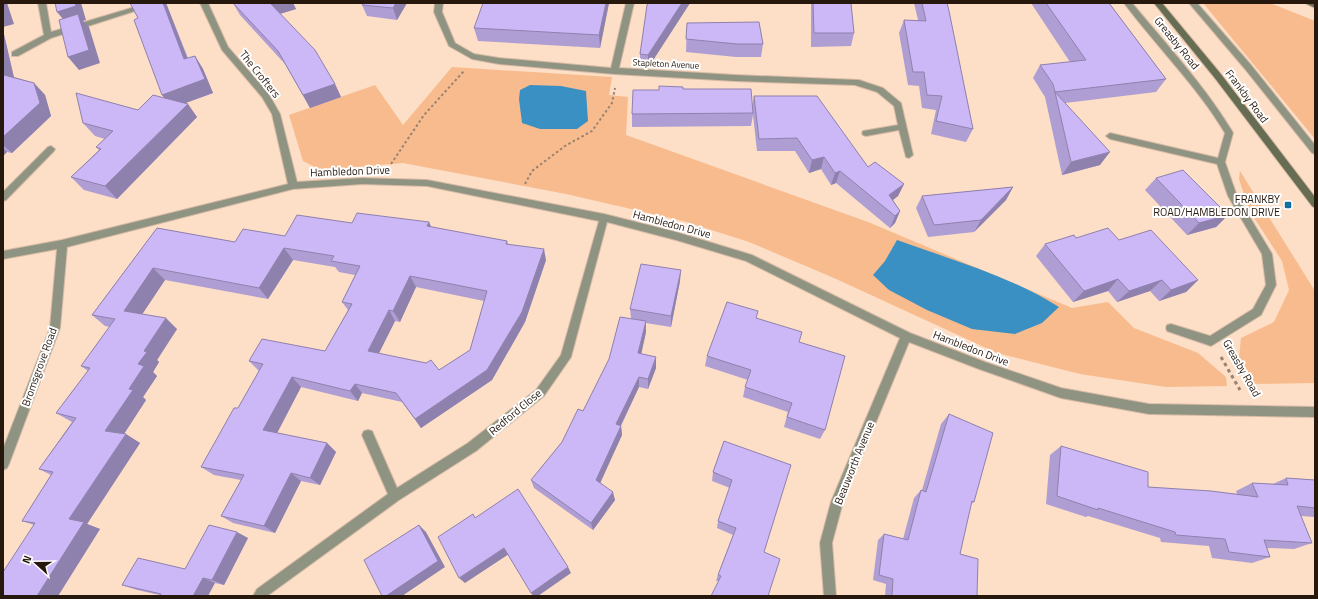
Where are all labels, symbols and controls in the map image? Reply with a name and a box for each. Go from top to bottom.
street label: Greasby Road [1151,13,1203,73]
street label: The Crofters [236,47,284,101]
street label: Stapleton Avenue [632,55,700,72]
street label: Frankby Road [1222,66,1273,126]
street label: Hambledon Drive [310,162,391,180]
place label: FRANKBY ROAD/HAMBLEDON DRIVE [1153,191,1280,220]
marker: FRANKBY ROAD/HAMBLEDON DRIVE [1283,200,1293,210]
street label: Hambledon Drive [631,206,713,242]
street label: Bromsgrove Road [17,325,61,409]
street label: Hambledon Drive [931,326,1012,370]
street label: Greasby Road [1219,336,1265,400]
street label: Redford Close [485,385,545,439]
street label: Beauworth Avenue [830,419,878,507]
north arrow [16,543,56,583]
text: N [18,553,35,566]

